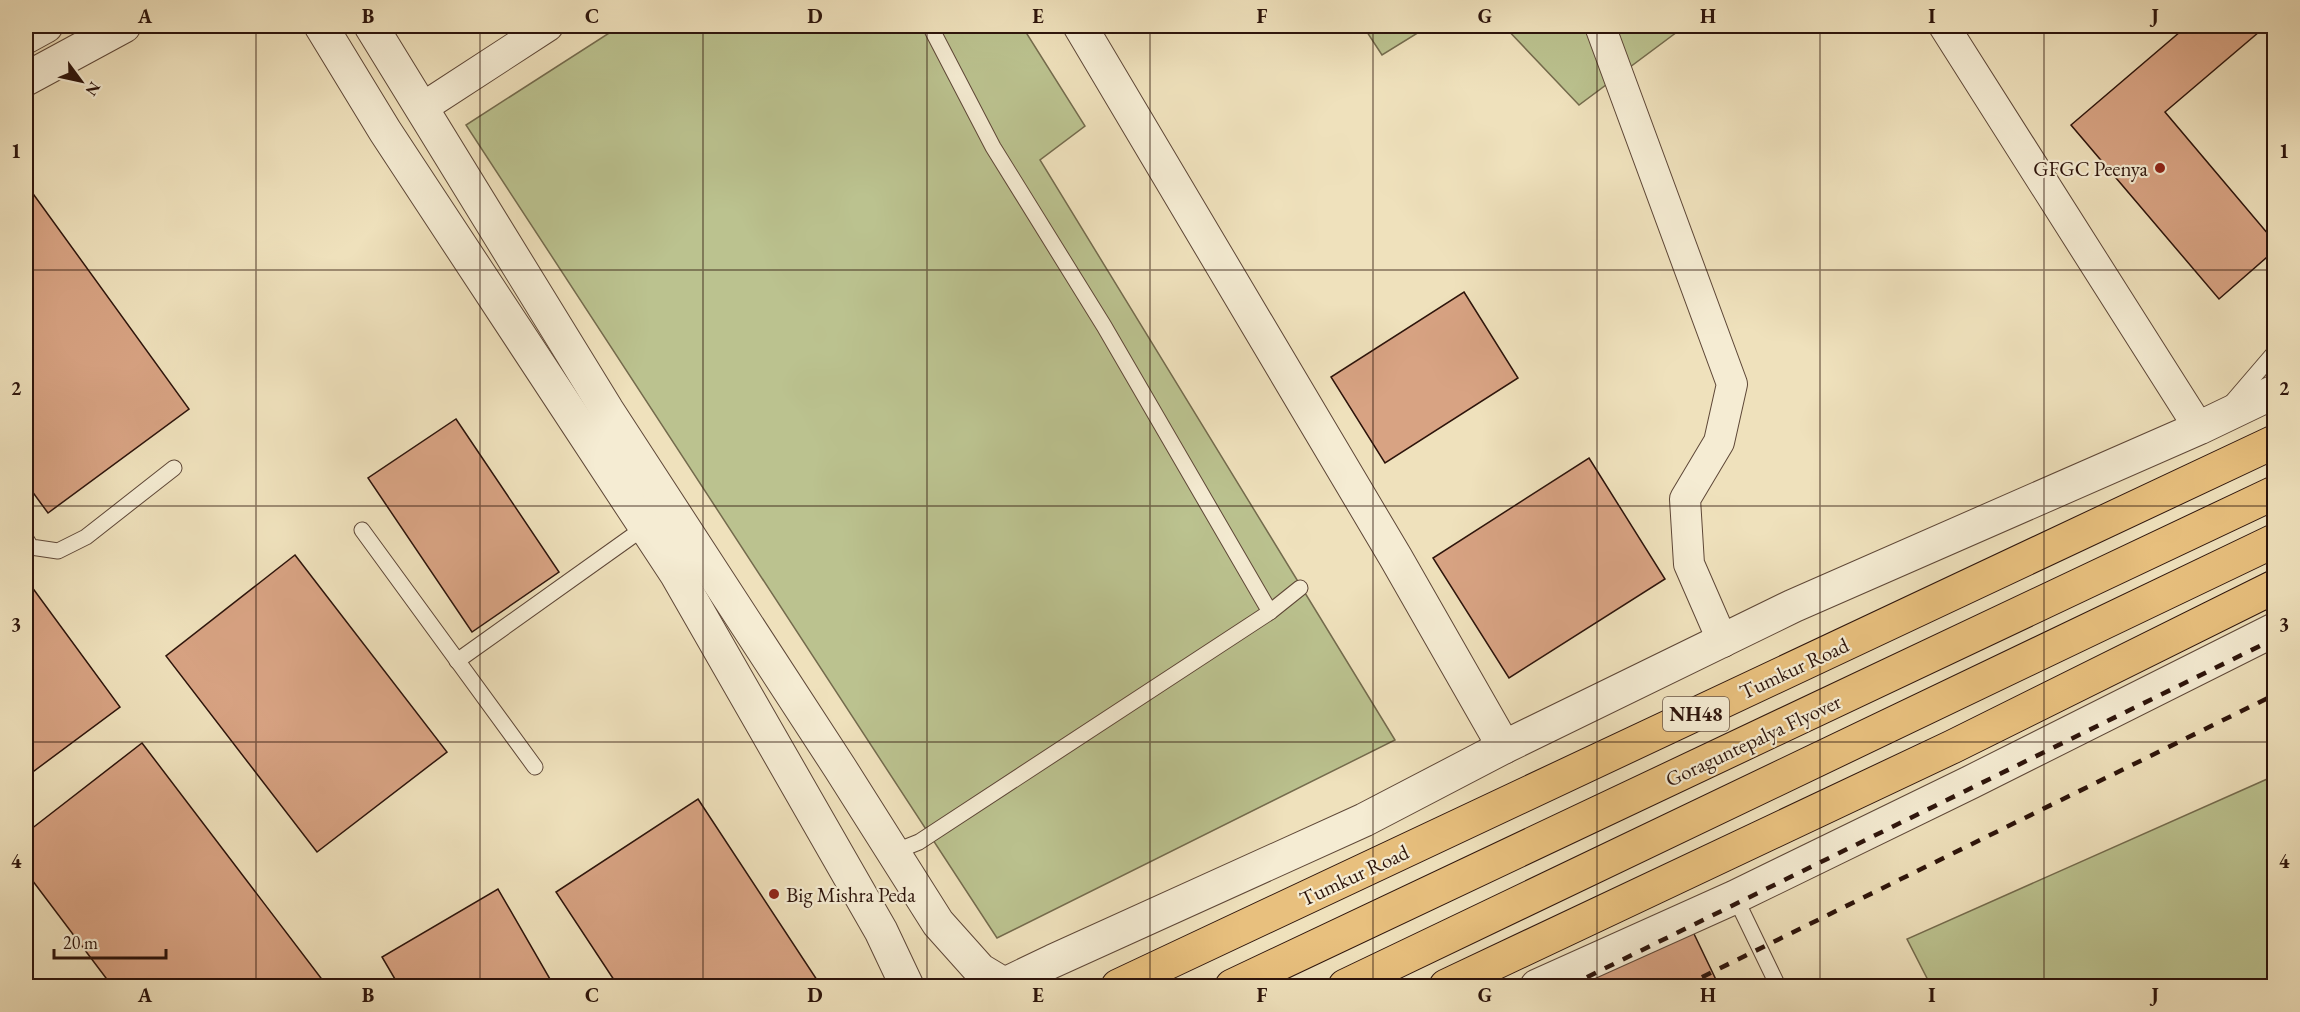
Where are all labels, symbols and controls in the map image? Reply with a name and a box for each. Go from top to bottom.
text: A [137,3,153,29]
text: B [362,3,374,29]
text: C [585,3,599,29]
text: D [807,3,823,29]
text: E [1032,3,1044,29]
text: F [1257,3,1268,29]
text: G [1478,3,1492,29]
text: H [1700,3,1716,29]
text: I [1928,3,1936,29]
text: J [2149,3,2159,29]
north arrow [51,51,111,111]
text: N [81,78,105,100]
text: 1 [11,138,21,164]
text: 1 [2279,138,2289,164]
place label: GFGC Peenya [2033,155,2149,182]
marker: GFGC Peenya [2153,161,2167,175]
text: 2 [11,375,22,401]
text: 2 [2279,375,2290,401]
text: 3 [11,611,21,637]
text: 3 [2279,611,2289,637]
street label: Tumkur Road [1735,631,1853,705]
street label: Goraguntepalya Flyover [1661,687,1845,793]
road number: NH48 [1663,697,1729,731]
street label: Tumkur Road [1295,838,1413,912]
text: 4 [11,848,22,874]
text: 4 [2279,848,2290,874]
place label: Big Mishra Peda [786,881,916,908]
marker: Big Mishra Peda [767,887,781,901]
scale bar [54,922,166,960]
text: 20 m [63,931,98,954]
text: A [137,982,153,1008]
text: B [362,982,374,1008]
text: C [585,982,599,1008]
text: D [807,982,823,1008]
text: E [1032,982,1044,1008]
text: F [1257,982,1268,1008]
text: G [1478,982,1492,1008]
text: H [1700,982,1716,1008]
text: I [1928,982,1936,1008]
text: J [2149,982,2159,1008]

